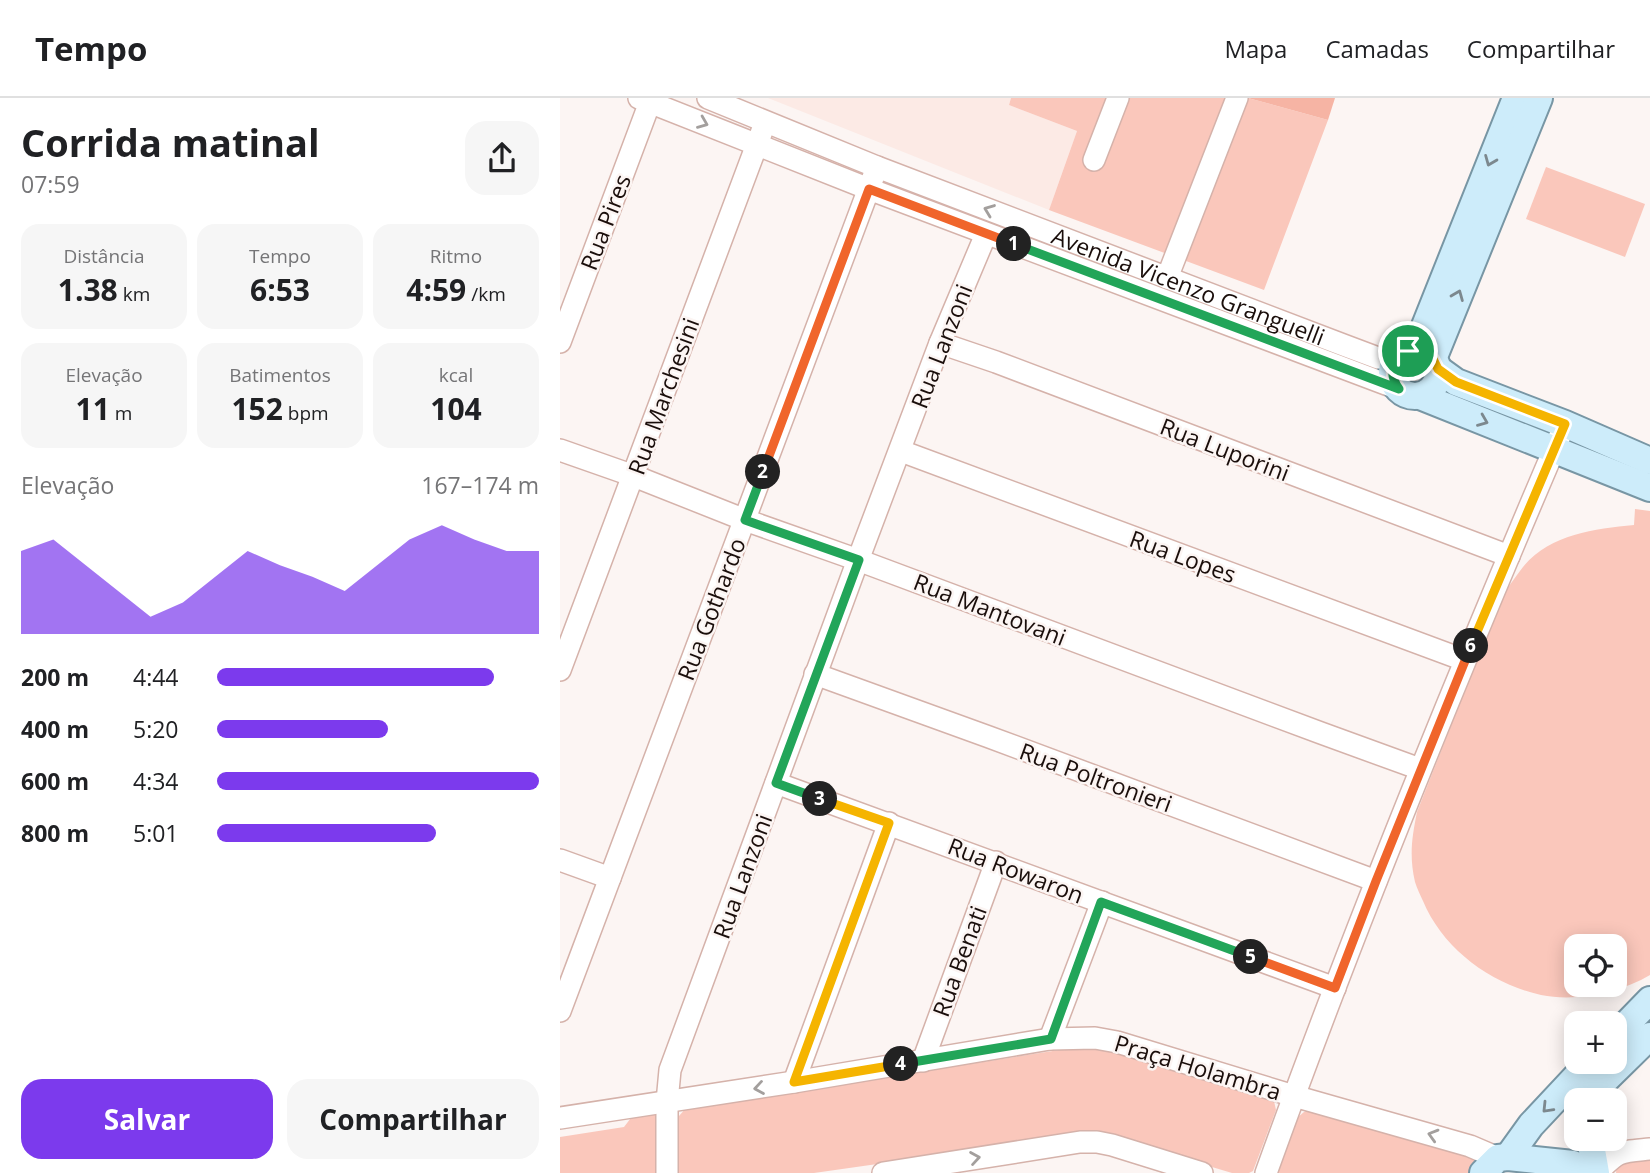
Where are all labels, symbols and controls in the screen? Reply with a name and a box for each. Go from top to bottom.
text: Tempo [35,26,147,71]
text: Mapa [1224,32,1287,65]
text: Camadas [1325,32,1429,65]
text: Compartilhar [1467,32,1615,65]
one-way arrow [696,115,708,129]
text: Corrida matinal [21,116,320,168]
button: share [465,121,539,195]
one-way arrow [1485,155,1499,167]
text: 07:59 [21,168,80,200]
street label: Rua Pires [572,170,638,274]
one-way arrow [984,204,996,218]
street label: Avenida Vicenzo Granguelli [1047,219,1330,353]
pin: 1 [996,226,1032,262]
text: 1 [1008,230,1019,256]
text: Distância [63,243,145,269]
text: Tempo [249,243,311,269]
text: Ritmo [430,243,482,269]
text: 1.38 [58,269,118,310]
text: 6:53 [250,269,310,310]
text: 4:59 [406,269,466,310]
street label: Rua Lanzoni [903,279,979,413]
text: km [118,281,150,307]
text: /km [466,281,506,307]
one-way arrow [1450,290,1464,302]
street label: Rua Marchesini [620,313,706,479]
pin [1378,321,1438,381]
icon: arrive [1389,332,1427,370]
text: Elevação [65,362,143,388]
text: Batimentos [229,362,331,388]
text: kcal [439,362,473,388]
text: 11 [76,388,110,429]
text: 152 [231,388,283,429]
text: 104 [430,388,482,429]
text: m [110,400,132,426]
text: bpm [283,400,329,426]
street label: Rua Luporini [1156,410,1294,488]
one-way arrow [1476,413,1488,427]
pin: 2 [746,454,780,490]
text: 2 [757,458,768,484]
text: Elevação [21,469,114,501]
text: 167–174 m [421,469,539,501]
street label: Rua Lopes [1125,522,1241,590]
street label: Rua Gothardo [669,533,753,685]
street label: Rua Mantovani [909,565,1071,653]
pin: 6 [1454,628,1488,664]
text: 6 [1465,632,1476,658]
text: 200 m [21,661,89,693]
text: 4:44 [133,661,179,693]
text: 400 m [21,713,89,745]
text: 5:20 [133,713,179,745]
street label: Rua Poltronieri [1015,735,1177,819]
text: 600 m [21,765,89,797]
text: 4:34 [133,765,179,797]
pin: 3 [803,782,838,816]
text: 3 [814,785,825,811]
street label: Rua Lanzoni [705,809,779,943]
text: 800 m [21,817,89,849]
text: 5:01 [133,817,179,849]
street label: Rua Rowaron [944,829,1088,911]
street label: Rua Benati [924,901,994,1021]
map controls [1564,934,1627,1151]
button: locate [1564,934,1627,997]
pin: 5 [1234,940,1268,974]
text: 5 [1245,943,1256,969]
button: + [1564,1011,1627,1074]
street label: Praça Holambra [1111,1026,1285,1108]
pin: 4 [884,1046,918,1082]
text: 4 [895,1050,906,1076]
button: Salvar [21,1079,273,1159]
button: Compartilhar [287,1079,539,1159]
one-way arrow [753,1080,764,1095]
button: − [1564,1088,1627,1151]
one-way arrow [1543,1100,1556,1113]
one-way arrow [1428,1129,1440,1144]
one-way arrow [969,1151,981,1166]

